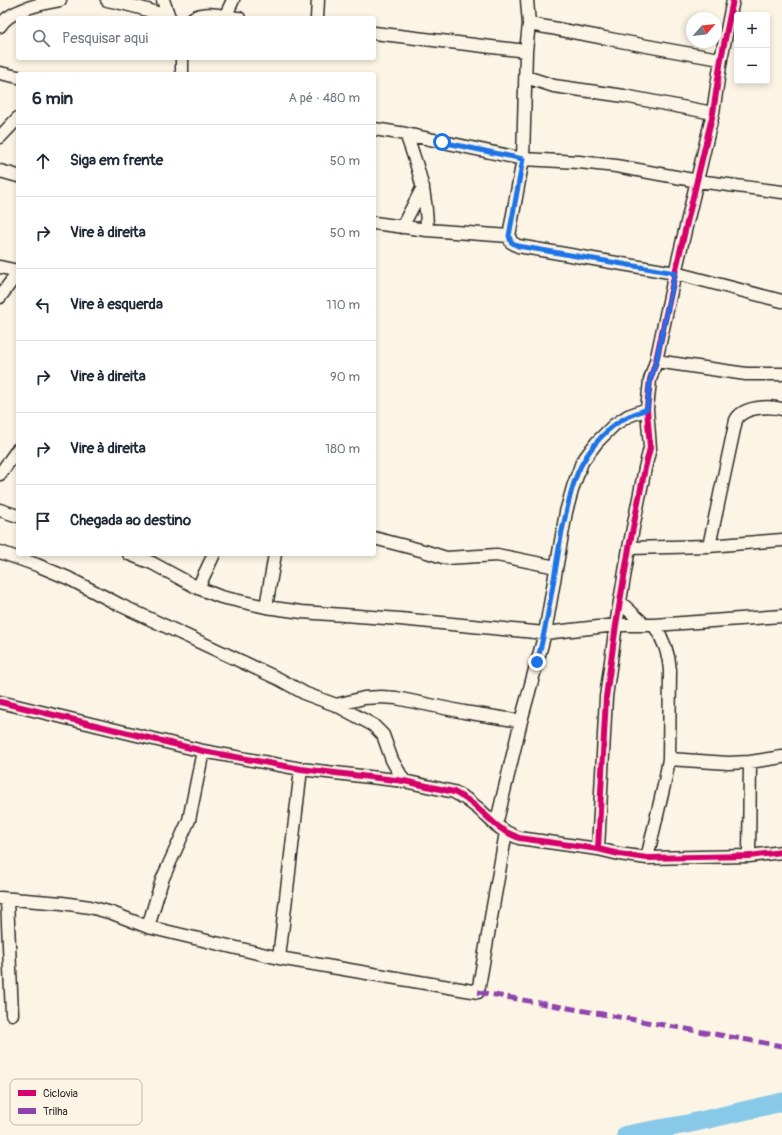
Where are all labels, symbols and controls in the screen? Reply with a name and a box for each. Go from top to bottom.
north arrow [686,12,722,48]
map controls [734,12,770,84]
button: + [734,12,770,48]
search box [16,16,376,60]
icon: search [30,27,52,49]
text: Pesquisar aqui [62,29,148,48]
button: − [734,48,770,84]
text: 6 min [32,88,73,109]
text: A pé · 480 m [289,90,360,106]
route start [433,133,451,151]
icon: ahead [32,150,54,172]
text: Siga em frente [70,151,163,170]
text: 50 m [330,153,360,169]
icon: right [32,222,54,244]
text: Vire à direita [70,223,146,242]
text: 50 m [330,225,360,241]
icon: left [32,294,54,316]
text: Vire à esquerda [70,295,163,314]
text: 110 m [327,297,360,313]
icon: right [32,366,54,388]
text: Vire à direita [70,367,146,386]
text: 90 m [330,369,360,385]
icon: right [32,438,54,460]
text: Vire à direita [70,439,146,458]
text: 180 m [325,441,360,457]
icon: arrive [32,510,54,532]
text: Chegada ao destino [70,511,191,530]
route end [528,653,546,671]
legend [10,1079,142,1125]
text: Ciclovia [43,1087,78,1100]
text: Trilha [43,1105,68,1118]

